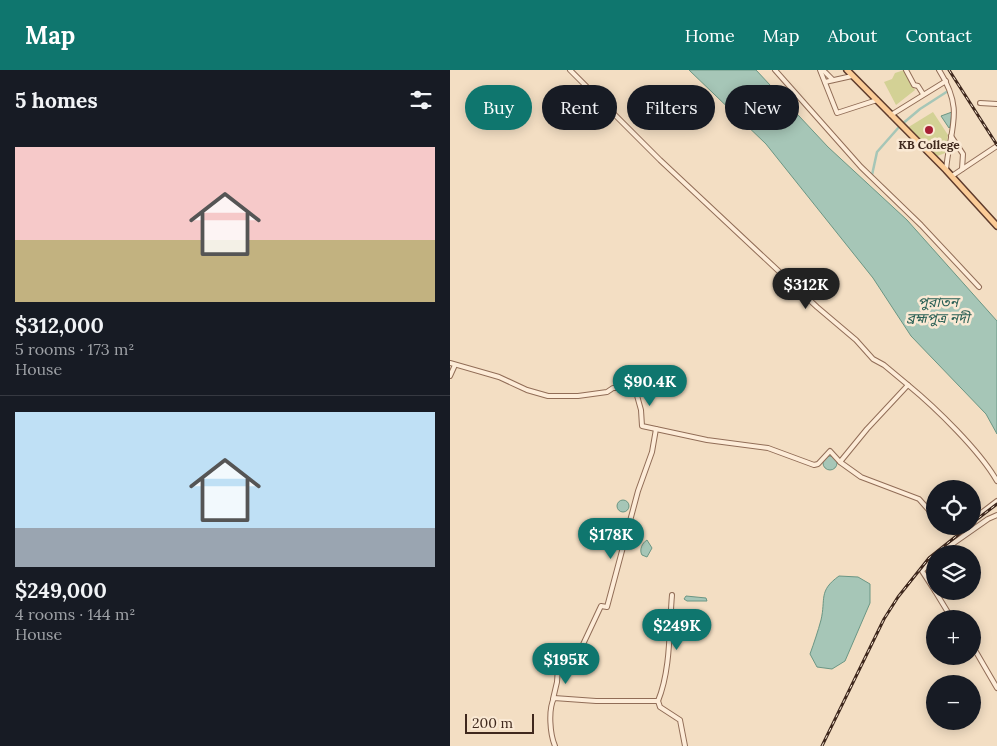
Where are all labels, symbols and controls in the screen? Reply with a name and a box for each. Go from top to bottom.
text: Map [25,20,75,51]
text: Home [685,24,735,47]
text: Map [763,24,799,47]
text: About [827,24,877,47]
text: Contact [905,24,972,47]
chip: Buy [465,85,532,130]
chip: Rent [542,85,617,130]
chip: Filters [627,85,715,130]
chip: New [725,85,799,130]
icon: filters [407,86,435,114]
text: 5 homes [15,87,98,114]
marker: KB College [923,124,935,136]
place label: KB College [898,137,960,152]
icon: home [180,179,270,269]
pin: $312K [771,268,841,310]
text: $312K [784,274,828,294]
water label: পুরাতন ব্রহ্মপুত্র নদী [906,293,973,327]
text: $312,000 [15,312,104,339]
text: 5 rooms · 173 m² [15,339,134,359]
text: House [15,359,62,379]
pin: $90.4K [609,364,691,407]
text: $90.4K [624,371,676,391]
icon: home [180,445,270,535]
map controls [926,480,981,730]
button: locate [926,480,981,535]
pin: $178K [576,518,646,560]
text: $178K [589,524,633,544]
button: layers [926,545,981,600]
text: $249,000 [15,577,107,604]
text: 4 rooms · 144 m² [15,604,135,624]
pin: $249K [642,608,712,651]
button: + [926,610,981,665]
text: $249K [653,615,701,635]
text: House [15,624,62,644]
pin: $195K [531,642,601,685]
text: $195K [543,649,589,669]
button: − [926,675,981,730]
scale bar [465,711,534,734]
text: 200 m [472,714,513,732]

